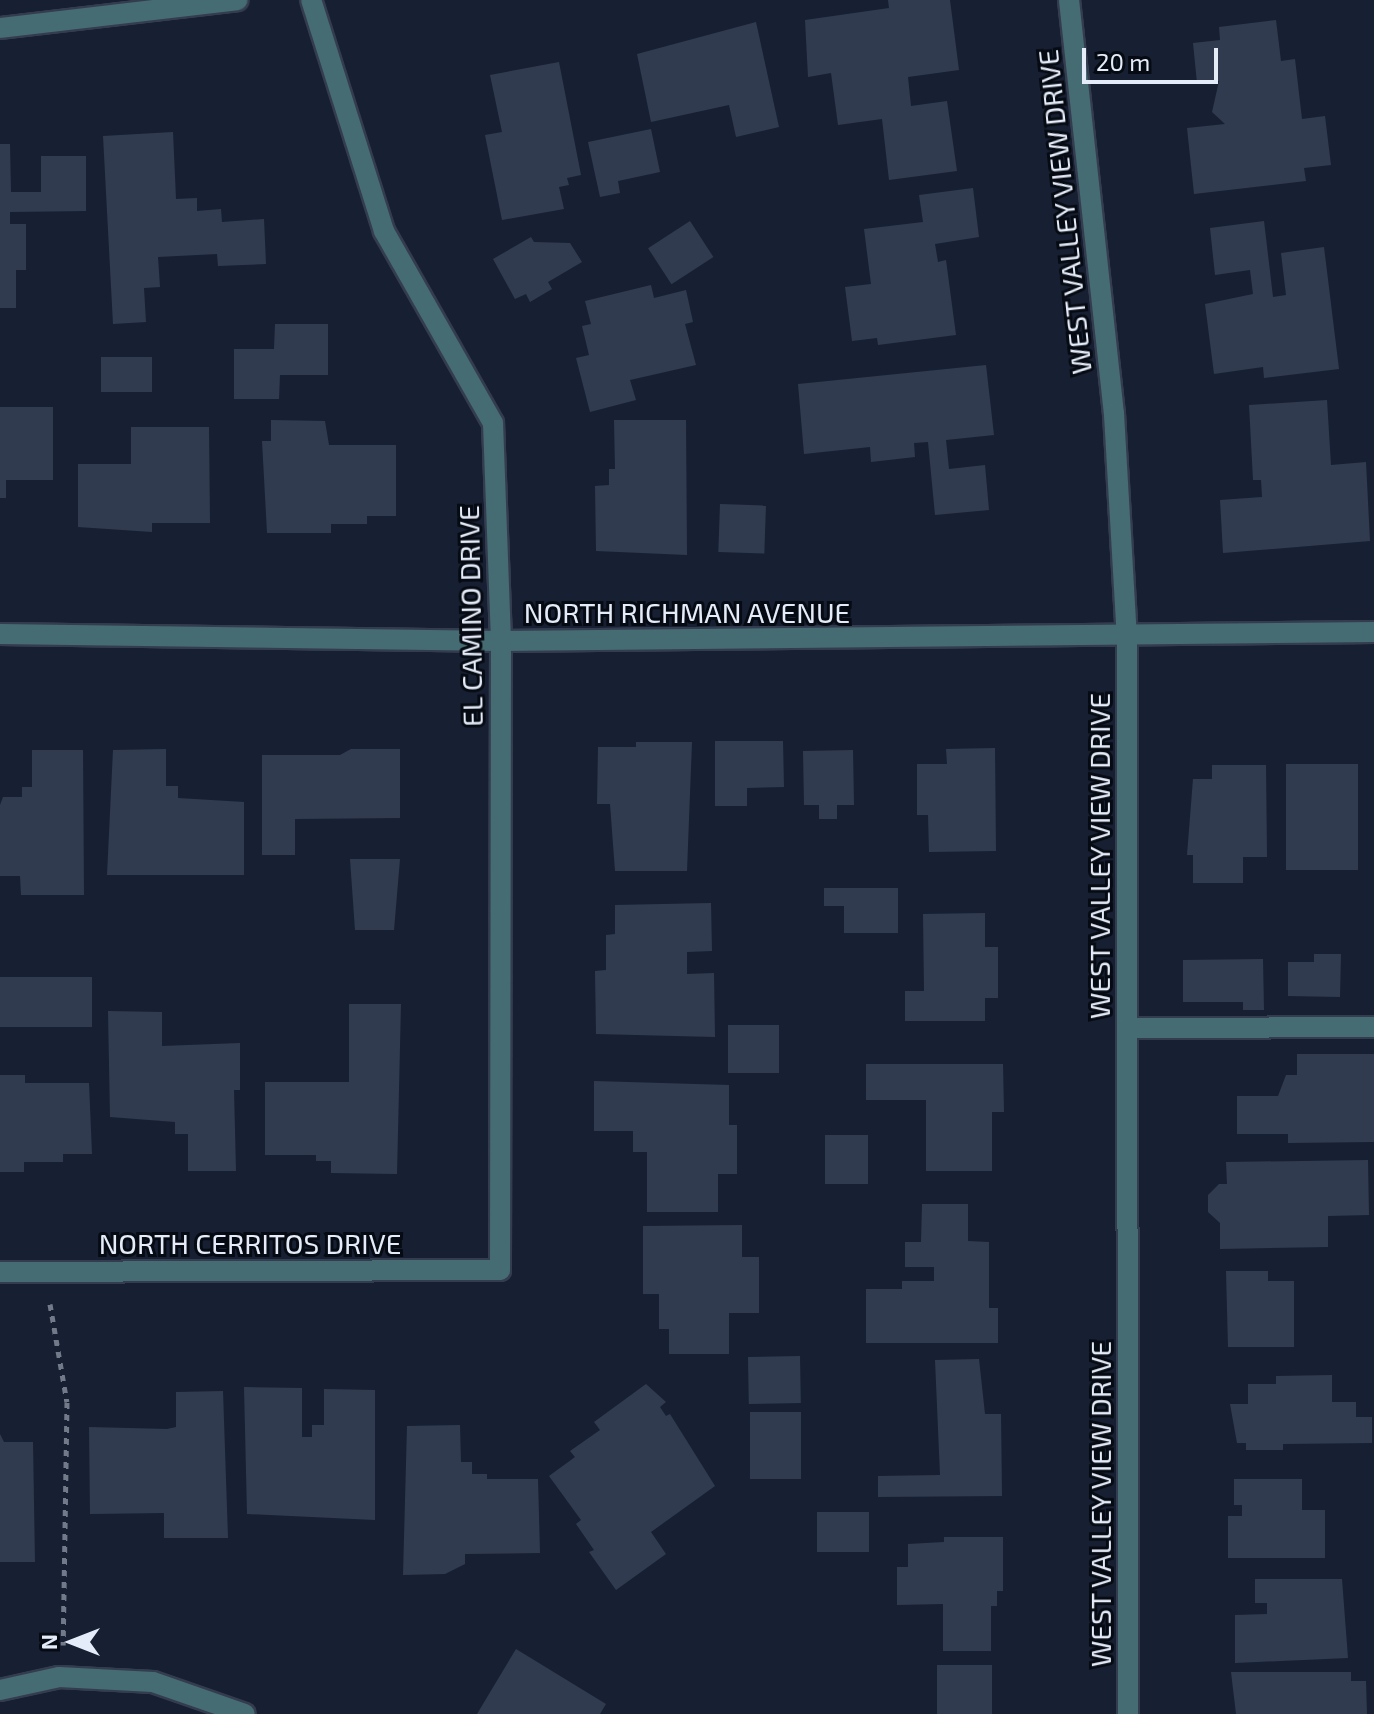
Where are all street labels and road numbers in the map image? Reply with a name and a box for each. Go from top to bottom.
street label: WEST VALLEY VIEW DRIVE [1030,46,1098,378]
street label: EL CAMINO DRIVE [451,505,489,727]
street label: NORTH RICHMAN AVENUE [523,595,851,629]
street label: WEST VALLEY VIEW DRIVE [1082,691,1116,1021]
street label: NORTH CERRITOS DRIVE [99,1226,401,1260]
street label: WEST VALLEY VIEW DRIVE [1083,1339,1117,1669]

